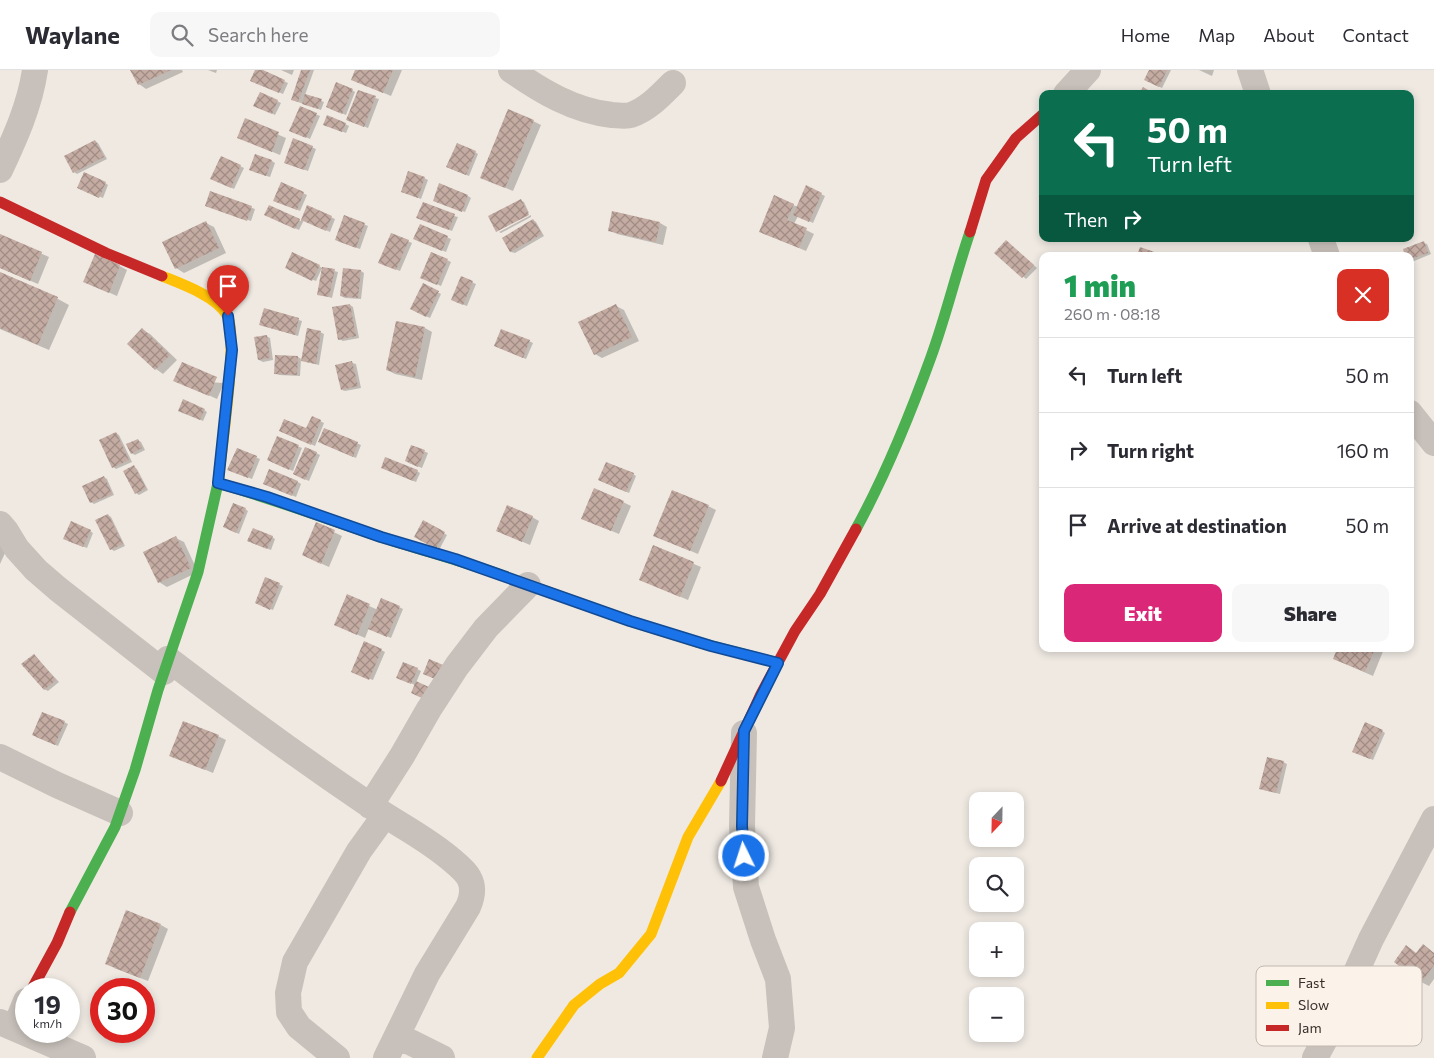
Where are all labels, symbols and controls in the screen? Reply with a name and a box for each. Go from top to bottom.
search box [150,12,500,57]
text: Waylane [25,20,120,49]
icon: search [168,21,196,49]
text: Search here [208,23,308,46]
text: Home [1121,24,1170,46]
text: Map [1198,24,1235,46]
text: About [1263,24,1315,46]
text: Contact [1343,24,1409,46]
text: 50 m [1147,107,1228,150]
icon: left [1064,110,1129,175]
text: Turn left [1147,150,1232,177]
icon: right [1118,205,1146,233]
text: Then [1064,208,1108,231]
pin [207,265,249,316]
text: 1 min [1064,266,1136,303]
button: close [1337,269,1389,321]
icon: arrive [214,272,242,300]
text: 260 m · 08:18 [1064,304,1160,323]
icon: left [1064,361,1092,389]
text: Turn left [1107,364,1182,387]
text: 50 m [1345,364,1389,387]
icon: right [1064,436,1092,464]
text: Turn right [1107,439,1194,462]
text: 160 m [1337,439,1389,462]
icon: arrive [1064,511,1092,539]
text: Arrive at destination [1107,514,1287,537]
text: 50 m [1345,514,1389,537]
button: Exit [1064,584,1222,642]
button: Share [1232,584,1389,642]
north arrow [969,792,1024,848]
map controls [969,792,1024,1042]
position arrow [717,829,769,881]
button: search [969,857,1024,912]
button: + [969,922,1024,977]
legend [1256,966,1422,1046]
text: Fast [1298,974,1325,991]
speed limit sign: 30 [90,978,155,1043]
button: − [969,987,1024,1042]
text: 19 [34,989,61,1019]
text: Slow [1298,996,1329,1013]
text: km/h [33,1016,62,1030]
text: Jam [1298,1019,1322,1036]

